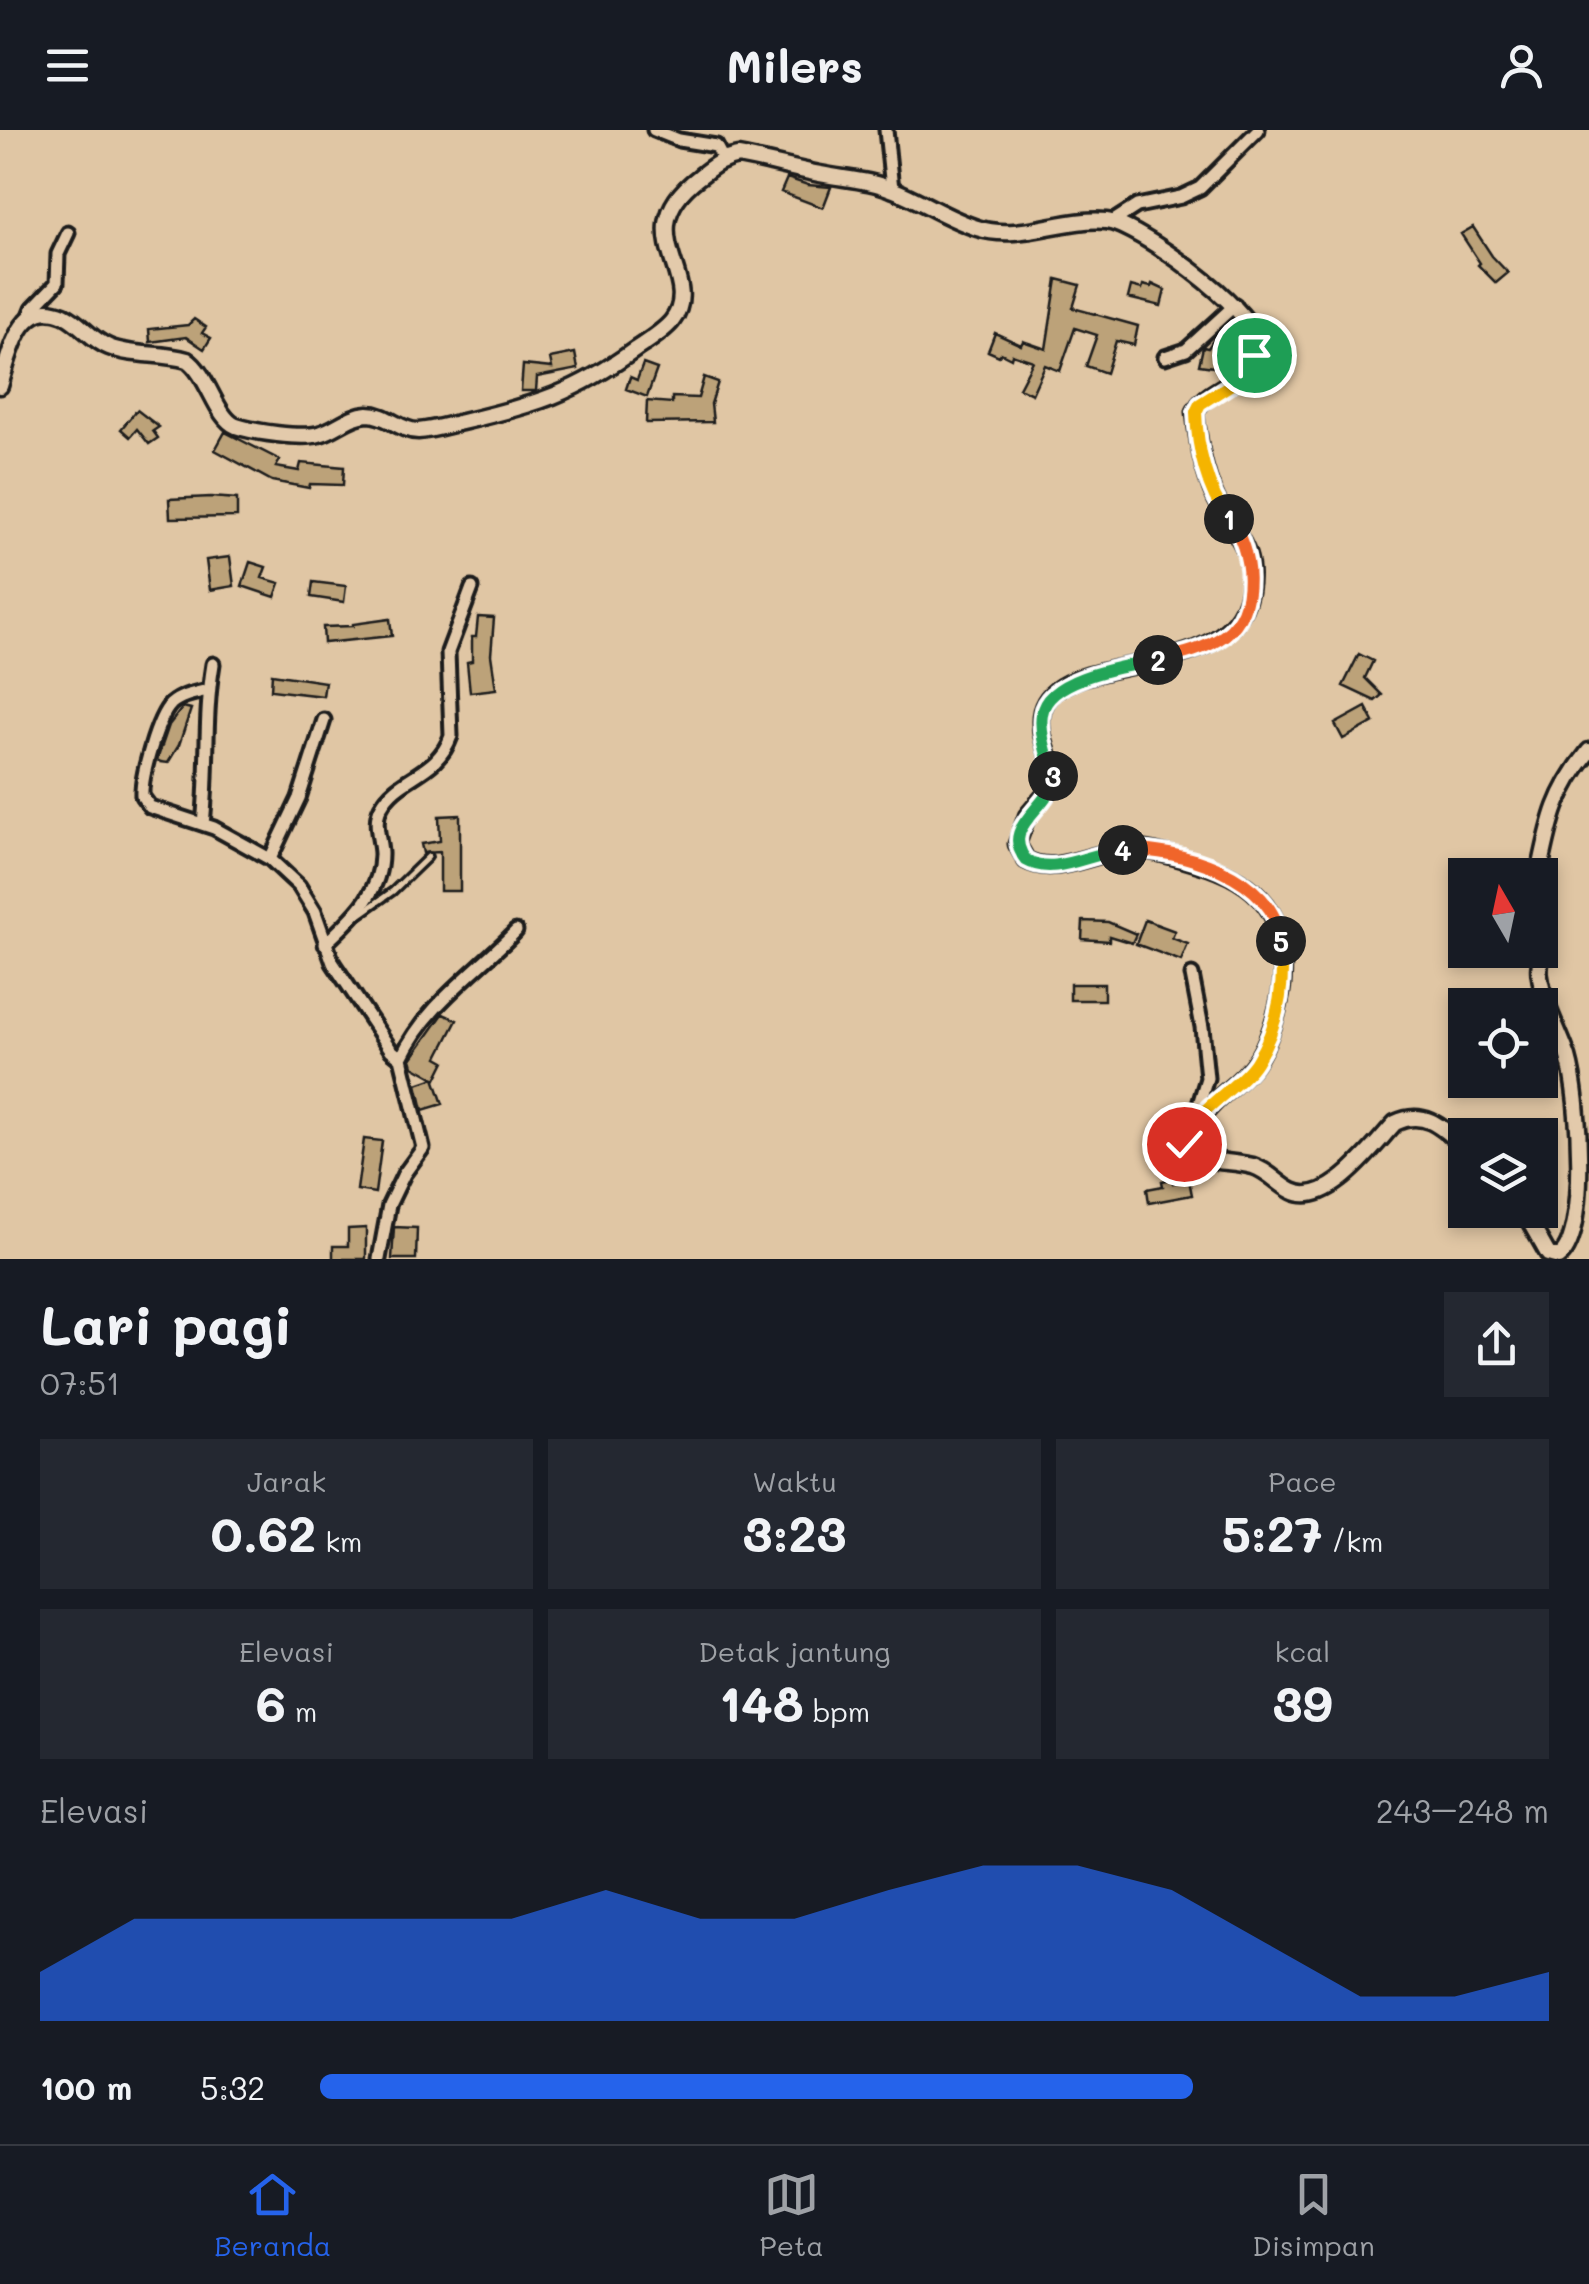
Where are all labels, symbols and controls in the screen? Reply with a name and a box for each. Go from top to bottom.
text: Milers [726,36,863,94]
icon: menu [40,38,95,93]
icon: person [1494,38,1549,93]
pin [1212,313,1297,398]
icon: arrive [1227,328,1282,383]
pin: 1 [1204,494,1254,544]
text: 1 [1223,501,1235,537]
pin: 2 [1133,635,1183,685]
text: 2 [1150,642,1166,678]
pin: 3 [1028,751,1078,801]
text: 3 [1045,758,1061,794]
pin: 4 [1098,825,1148,875]
text: 4 [1114,832,1132,868]
north arrow [1448,858,1558,968]
map controls [1448,858,1558,1228]
pin: 5 [1256,916,1306,966]
text: 5 [1273,923,1289,959]
button: locate [1448,988,1558,1098]
pin [1142,1102,1227,1187]
icon: check [1157,1117,1212,1172]
button: layers [1448,1118,1558,1228]
text: Lari pagi [40,1287,293,1359]
button: share [1444,1292,1549,1397]
text: 07:51 [40,1361,120,1403]
text: Jarak [247,1463,326,1499]
text: Waktu [752,1463,837,1499]
text: Pace [1268,1463,1337,1499]
text: 0.62 [211,1499,316,1565]
text: 3:23 [743,1499,846,1565]
text: 5:27 [1222,1499,1323,1565]
text: km [316,1523,362,1559]
text: /km [1323,1523,1383,1559]
text: Elevasi [239,1633,334,1669]
text: Detak jantung [699,1633,890,1669]
text: kcal [1275,1633,1330,1669]
text: 6 [256,1669,286,1735]
text: 148 [719,1669,804,1735]
text: 39 [1272,1669,1333,1735]
text: m [286,1693,317,1729]
text: bpm [804,1693,870,1729]
text: Elevasi [40,1789,148,1831]
text: 243–248 m [1376,1789,1549,1831]
text: 100 m [40,2066,132,2108]
text: 5:32 [200,2066,265,2108]
tab: Beranda [214,2167,331,2263]
tab: Peta [760,2167,824,2263]
tab: Disimpan [1252,2167,1375,2263]

